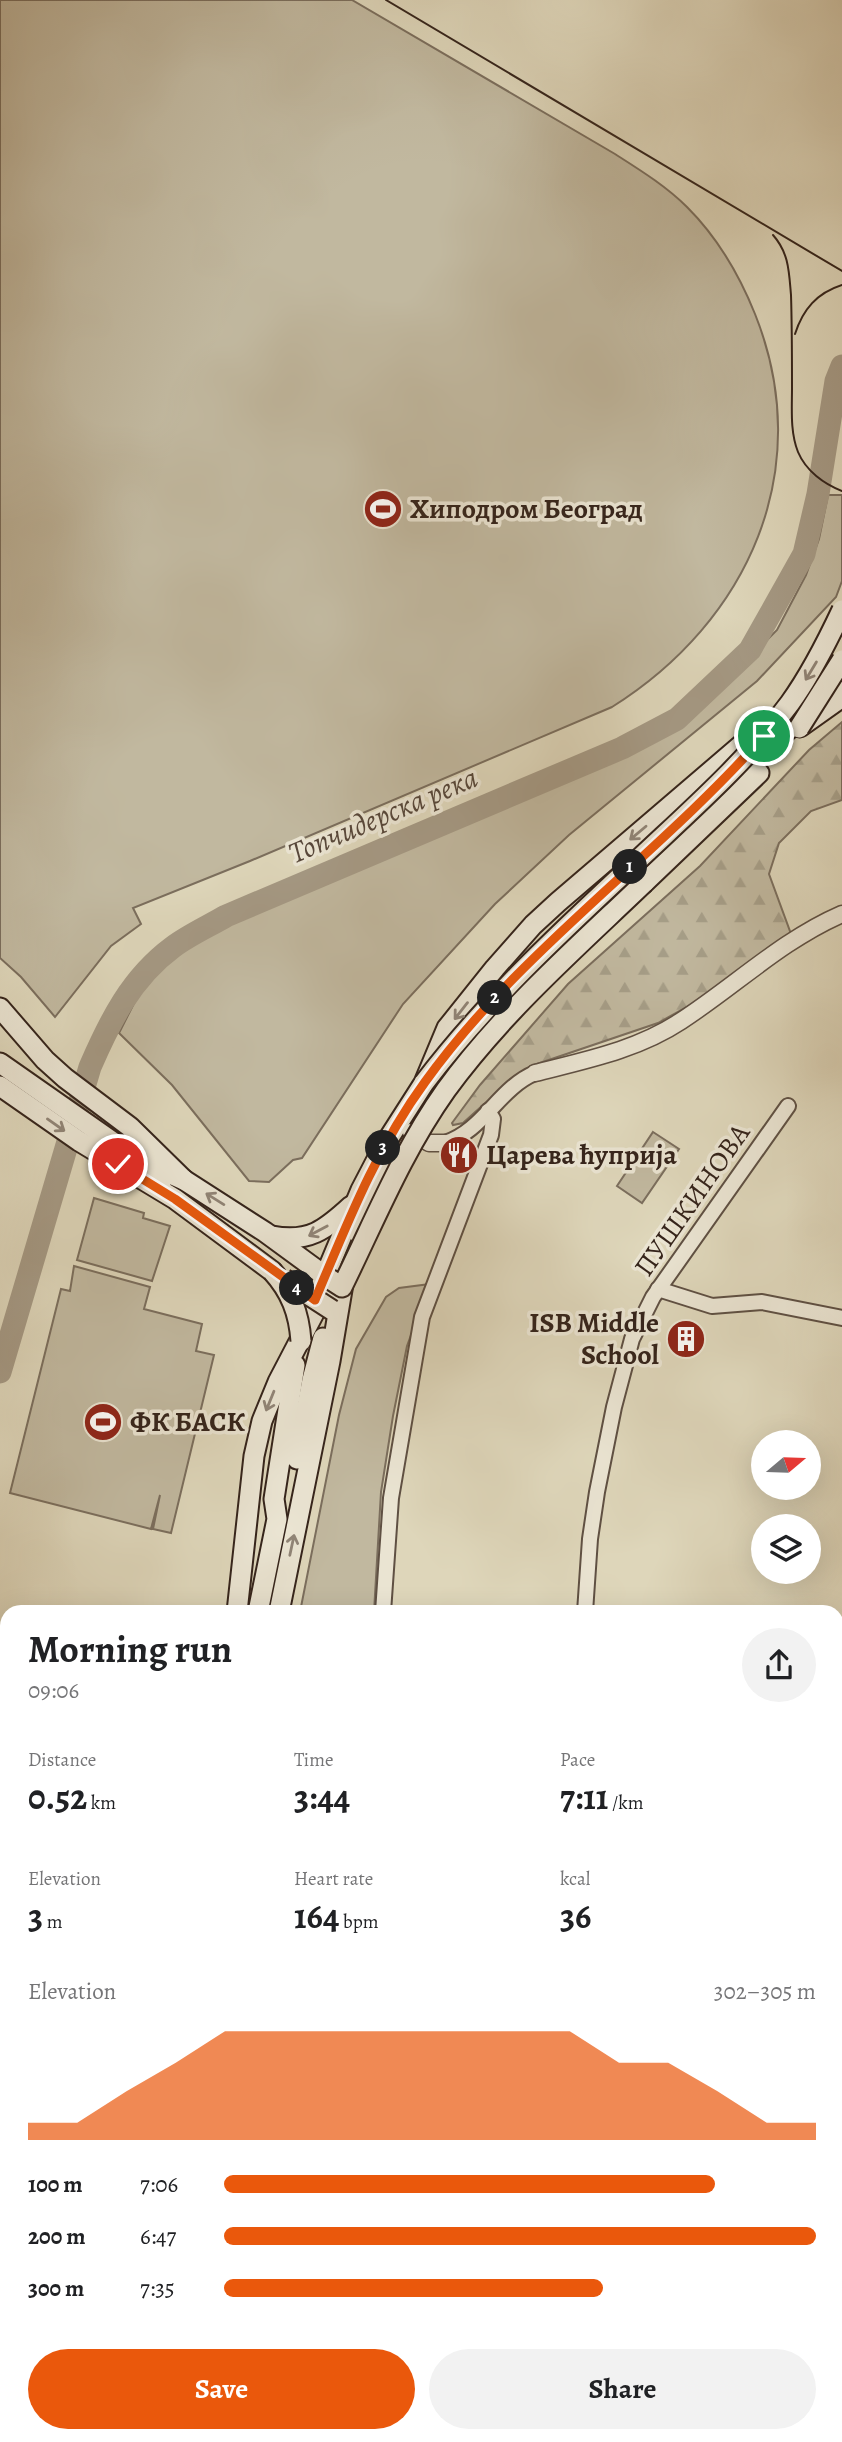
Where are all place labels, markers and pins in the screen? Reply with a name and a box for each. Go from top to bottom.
sports icon: Хиподром Београд [362,488,404,530]
place label: Хиподром Београд [410,490,643,528]
pin [734,706,794,766]
pin: 1 [612,850,648,884]
pin: 2 [477,981,512,1016]
pin: 3 [366,1130,400,1166]
pin [88,1134,148,1194]
restaurant icon: Царева ћуприја [438,1134,480,1176]
place label: Царева ћуприја [486,1136,677,1174]
pin: 4 [280,1270,314,1306]
place label: ISB Middle School [529,1304,660,1374]
building icon: ISB Middle School [665,1318,707,1360]
sports icon: ФК БАСК [82,1401,124,1443]
place label: ФК БАСК [130,1403,245,1441]

